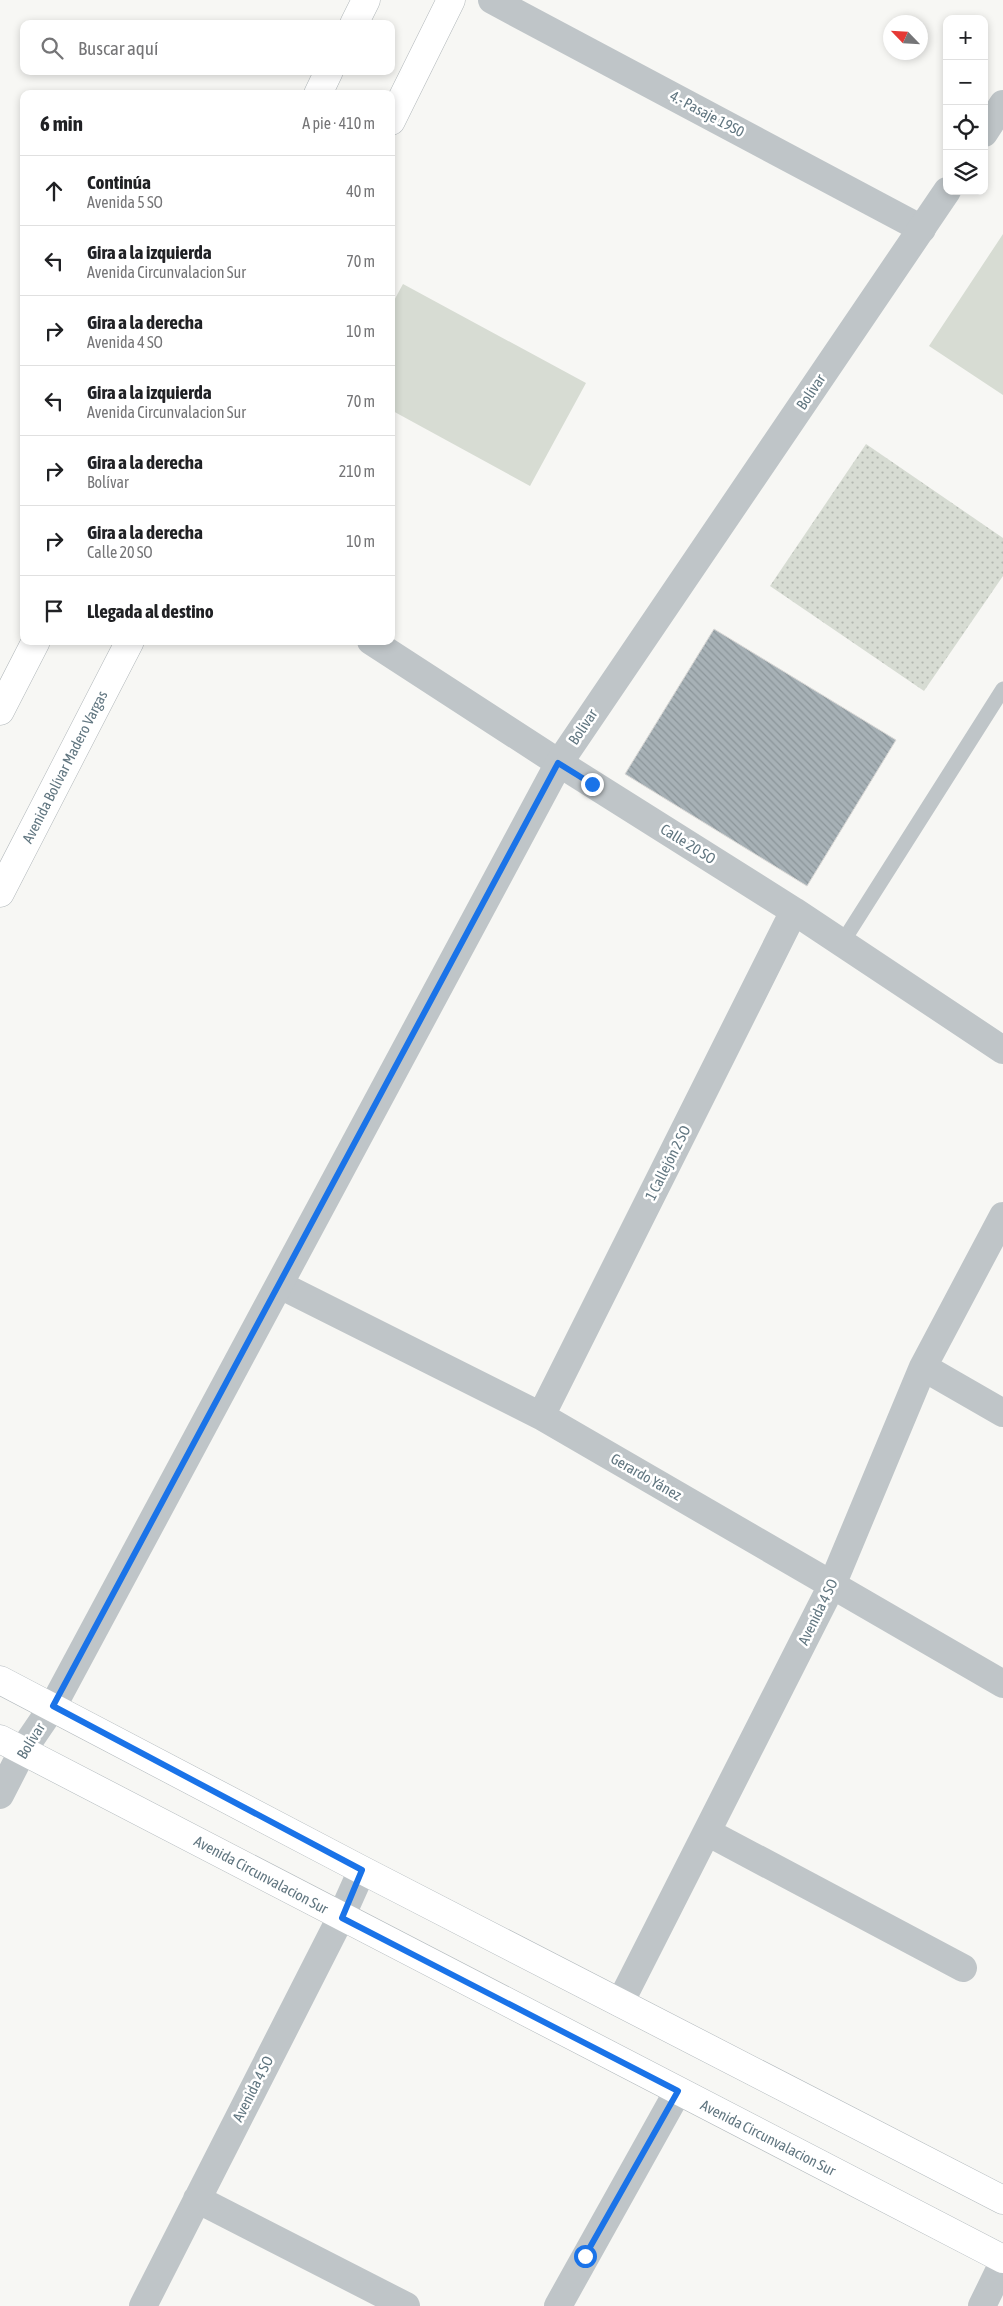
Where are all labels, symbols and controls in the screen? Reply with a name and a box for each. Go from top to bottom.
north arrow [883,15,928,60]
map controls [943,15,988,195]
button: + [943,15,988,60]
search box [20,20,395,75]
icon: search [38,34,66,62]
text: Buscar aquí [78,37,158,59]
button: − [943,60,988,105]
street label: 4.- Pasaje 19S0 [667,87,747,140]
button: locate [943,105,988,150]
text: 6 min [40,111,83,135]
text: A pie · 410 m [302,114,375,132]
button: layers [943,150,988,195]
text: Continúa [87,171,151,193]
icon: ahead [40,177,68,205]
text: 40 m [346,182,375,200]
text: Avenida 5 SO [87,193,163,211]
text: Gira a la izquierda [87,241,212,263]
icon: left [40,247,68,275]
text: 70 m [346,252,375,270]
text: Avenida Circunvalacion Sur [87,263,246,281]
text: Gira a la derecha [87,311,203,333]
icon: right [40,317,68,345]
text: 10 m [346,322,375,340]
text: Avenida 4 SO [87,333,163,351]
street label: Bolívar [793,370,829,413]
text: Gira a la izquierda [87,381,212,403]
icon: left [40,387,68,415]
text: 70 m [346,392,375,410]
text: Avenida Circunvalacion Sur [87,403,246,421]
text: Gira a la derecha [87,451,203,473]
icon: right [40,457,68,485]
text: 210 m [339,462,375,480]
text: Bolívar [87,473,129,491]
text: Gira a la derecha [87,521,203,543]
icon: right [40,527,68,555]
text: 10 m [346,532,375,550]
text: Calle 20 SO [87,543,153,561]
icon: arrive [40,597,68,625]
text: Llegada al destino [87,600,214,622]
street label: Avenida Bolívar Madero Vargas [19,688,110,846]
street label: Bolívar [565,705,601,748]
route end [581,773,604,796]
street label: Calle 20 SO [658,820,719,867]
street label: 1 Callejón 2 SO [641,1122,694,1203]
street label: Gerardo Yánez [608,1450,685,1504]
street label: Avenida 4 SO [794,1576,841,1648]
street label: Bolívar [13,1719,48,1762]
street label: Avenida Circunvalacion Sur [191,1832,332,1917]
street label: Avenida 4 SO [229,2053,276,2124]
street label: Avenida Circunvalacion Sur [698,2096,839,2179]
route start [574,2245,597,2268]

